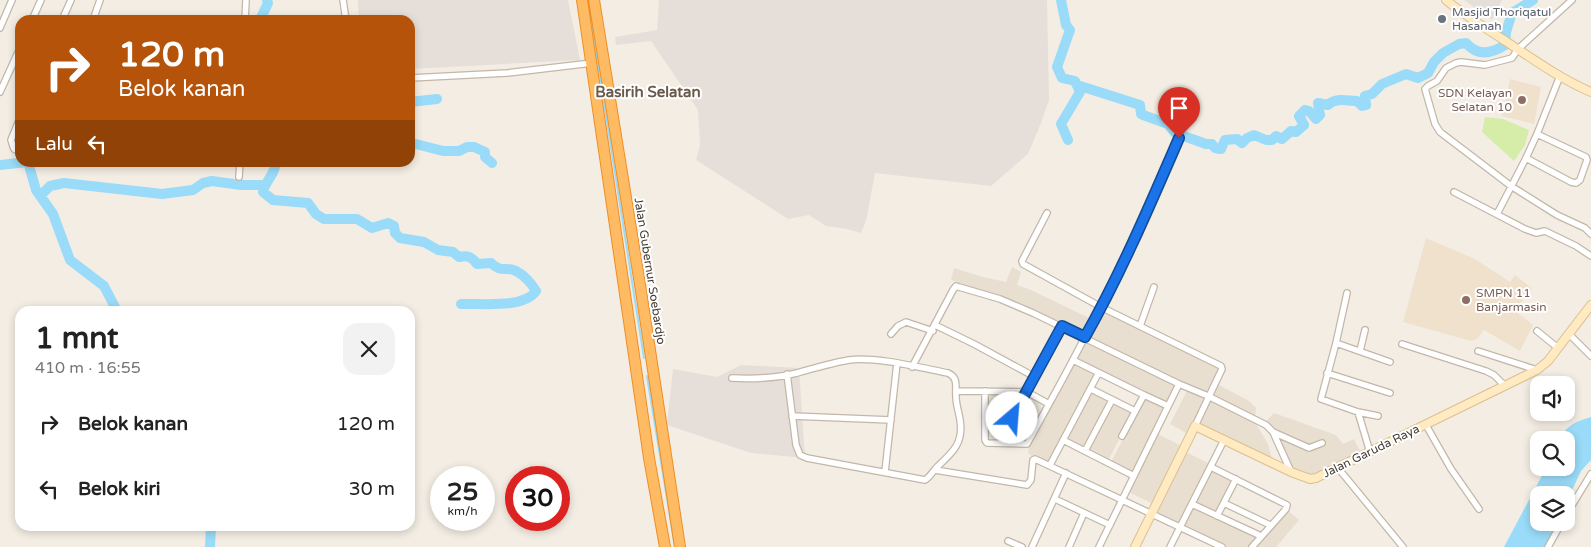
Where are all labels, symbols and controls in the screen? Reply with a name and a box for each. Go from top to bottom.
place label: Masjid Thoriqatul Hasanah [1452,5,1551,33]
marker: Masjid Thoriqatul Hasanah [1436,13,1448,25]
text: 120 m [118,34,225,76]
icon: right [35,35,100,100]
text: Belok kanan [118,76,245,102]
district label: Basirih Selatan [595,83,701,101]
place label: SDN Kelayan Selatan 10 [1438,86,1512,114]
pin [1158,87,1200,138]
icon: arrive [1165,94,1193,122]
marker: SDN Kelayan Selatan 10 [1516,94,1528,106]
icon: left [83,130,111,158]
text: Lalu [35,133,73,155]
street label: Jalan Gubernur Soebardjo [631,197,669,345]
place label: SMPN 11 Banjarmasin [1476,286,1547,314]
marker: SMPN 11 Banjarmasin [1460,294,1472,306]
text: 1 mnt [35,320,119,357]
button: close [343,323,395,375]
text: 410 m · 16:55 [35,358,141,378]
map controls [1530,376,1575,531]
button: sound [1530,376,1575,421]
position arrow [985,391,1037,443]
icon: right [35,410,63,438]
text: Belok kanan [78,413,188,435]
text: 120 m [337,413,395,435]
street label: Jalan Garuda Raya [1320,421,1422,481]
button: search [1530,431,1575,476]
speed limit sign: 30 [505,466,570,531]
icon: left [35,475,63,503]
text: 25 [447,477,478,507]
text: Belok kiri [78,478,161,500]
text: 30 m [349,478,395,500]
button: layers [1530,486,1575,531]
text: km/h [447,504,478,518]

